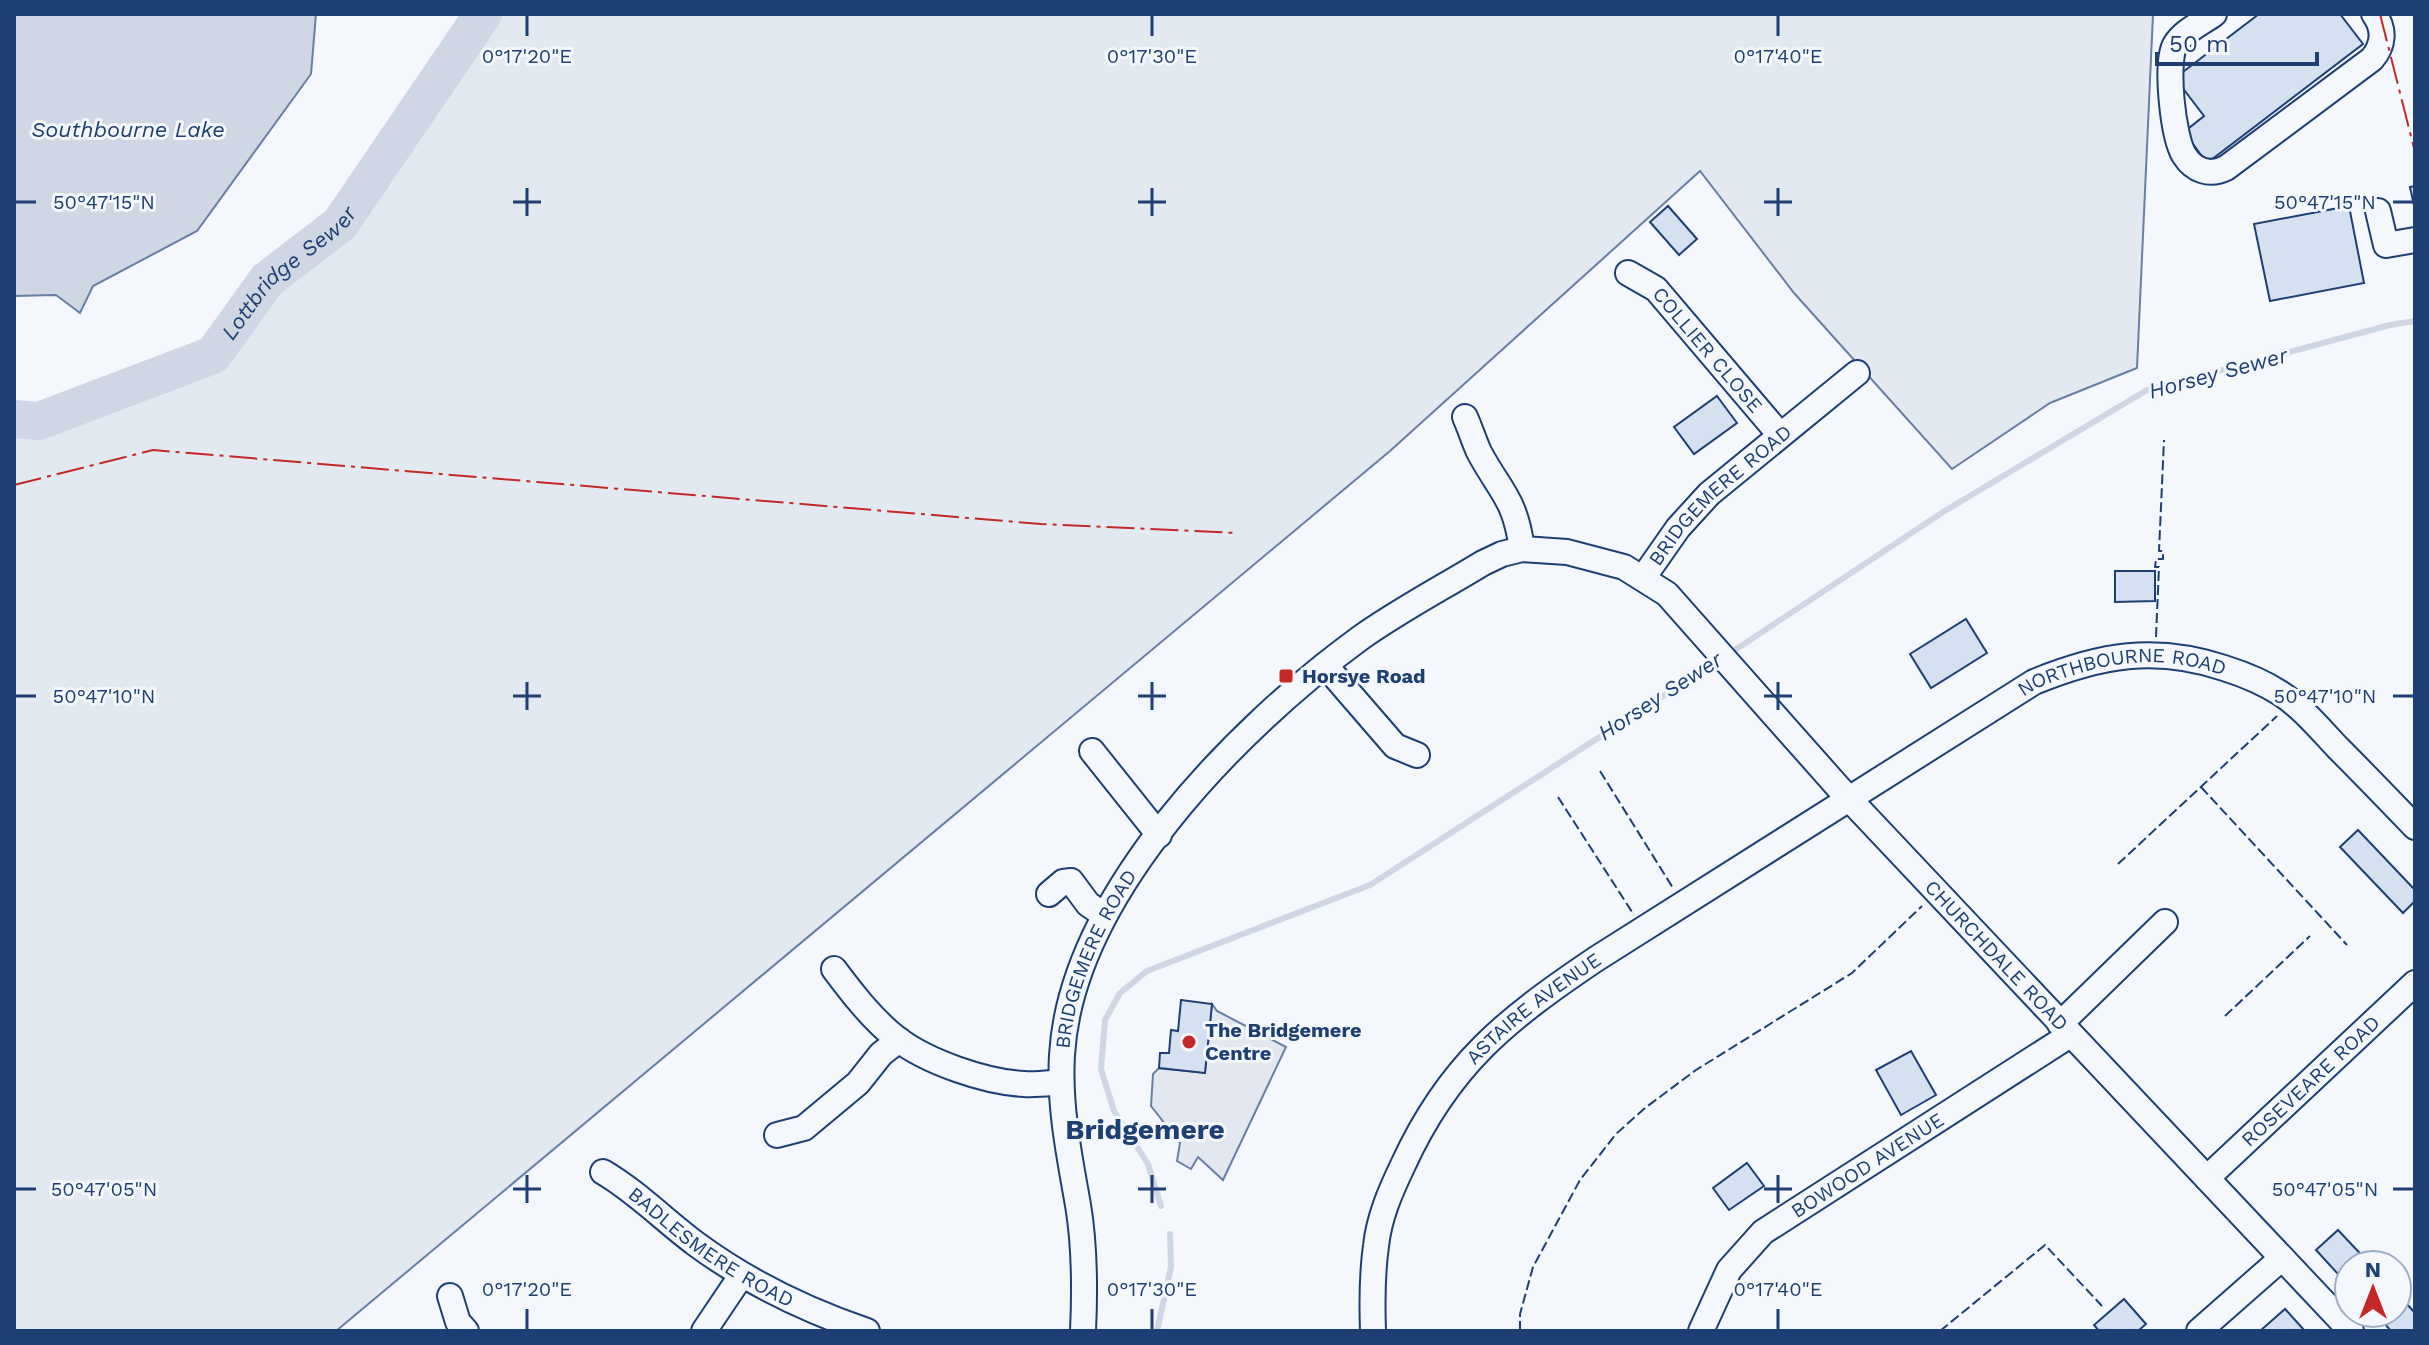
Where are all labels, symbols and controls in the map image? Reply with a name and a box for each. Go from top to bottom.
scale bar [2157,16,2317,66]
text: 50 m [2169,30,2229,58]
text: 0°17'20"E [482,44,572,68]
text: 0°17'30"E [1107,44,1197,68]
text: 0°17'40"E [1734,44,1823,68]
water label: Southbourne Lake [31,117,225,142]
text: 50°47'15"N [53,190,155,214]
text: 50°47'15"N [2274,190,2376,214]
water label: Lottbridge Sewer [216,200,362,344]
street label: COLLIER CLOSE [1648,282,1768,417]
water label: Horsey Sewer [2146,342,2292,404]
street label: BRIDGEMERE ROAD [1643,420,1796,570]
street label: NORTHBOURNE ROAD [2013,643,2229,701]
water label: Horsey Sewer [1593,646,1728,745]
place label: Horsye Road [1302,664,1426,688]
marker: Horsye Road [1277,667,1295,685]
text: 50°47'10"N [53,684,155,708]
text: 50°47'10"N [2274,684,2376,708]
street label: BRIDGEMERE ROAD [1050,865,1141,1050]
street label: CHURCHDALE ROAD [1920,875,2073,1036]
street label: ASTAIRE AVENUE [1461,947,1605,1069]
street label: ROSEVEARE ROAD [2236,1010,2385,1152]
place label: The Bridgemere Centre [1205,1018,1361,1065]
marker: The Bridgemere Centre [1180,1033,1198,1051]
street label: BOWOOD AVENUE [1786,1107,1948,1223]
district label: Bridgemere [1065,1113,1225,1146]
text: 50°47'05"N [51,1177,157,1201]
text: 50°47'05"N [2272,1177,2378,1201]
street label: BADLESMERE ROAD [624,1182,798,1312]
north arrow [2333,1249,2413,1329]
text: N [2365,1257,2381,1282]
text: 0°17'20"E [482,1277,572,1301]
text: 0°17'30"E [1107,1277,1197,1301]
text: 0°17'40"E [1734,1277,1823,1301]

